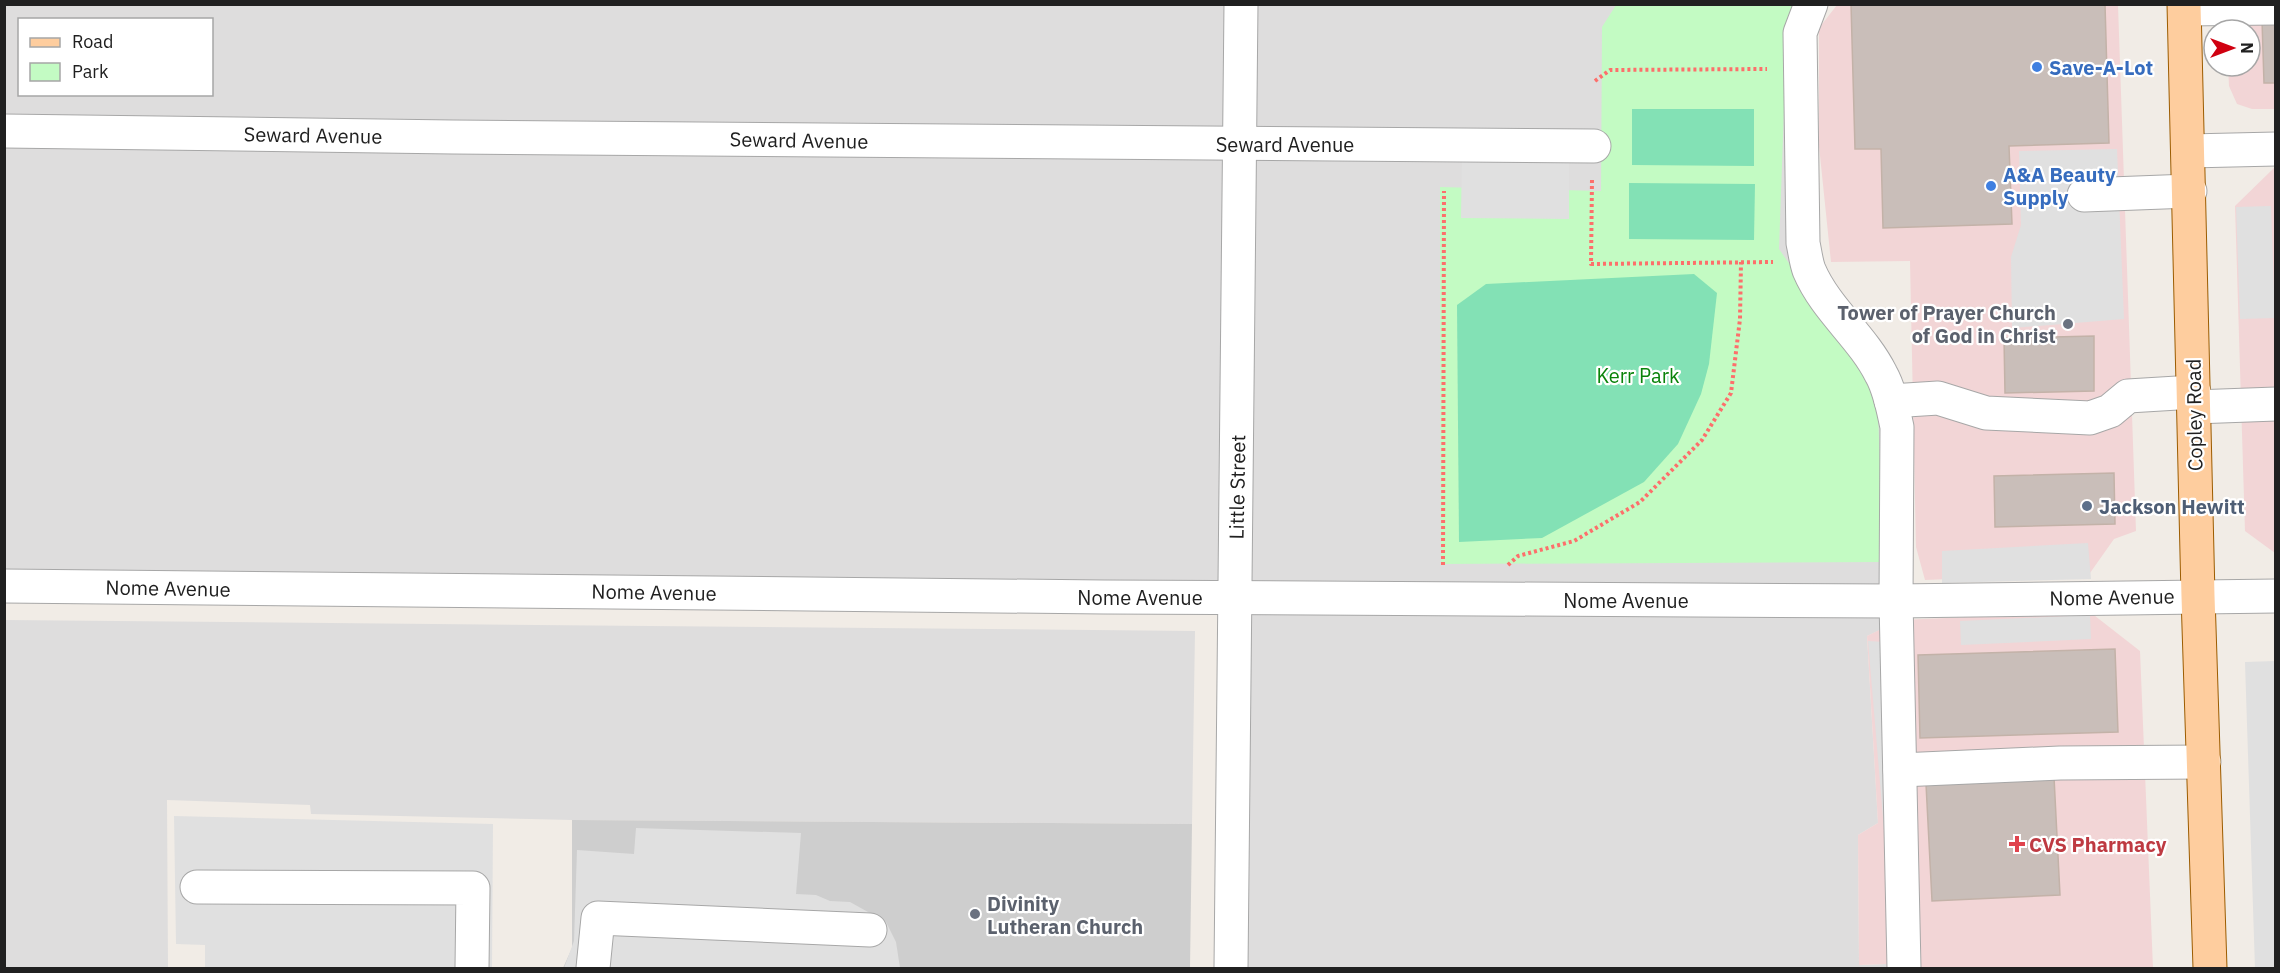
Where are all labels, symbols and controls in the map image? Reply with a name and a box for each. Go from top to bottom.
legend [18,18,213,96]
north arrow [2202,18,2262,78]
text: Road [72,30,113,53]
text: N [2237,42,2257,54]
place label: Save-A-Lot [2049,54,2153,81]
text: Park [72,60,109,83]
marker: Save-A-Lot [2030,60,2044,74]
street label: Seward Avenue [243,120,383,150]
street label: Seward Avenue [729,125,869,155]
street label: Seward Avenue [1216,131,1354,158]
place label: A&A Beauty Supply [2003,161,2116,211]
marker: A&A Beauty Supply [1984,179,1998,193]
place label: Tower of Prayer Church of God in Christ [1837,299,2056,349]
marker: Tower of Prayer Church of God in Christ [2061,317,2075,331]
street label: Copley Road [2180,359,2208,471]
park label: Kerr Park [1596,362,1680,389]
street label: Little Street [1223,434,1251,540]
place label: Jackson Hewitt [2099,493,2245,520]
marker: Jackson Hewitt [2080,499,2094,513]
street label: Nome Avenue [105,573,231,603]
street label: Nome Avenue [591,577,717,607]
street label: Nome Avenue [2049,582,2175,612]
street label: Nome Avenue [1077,584,1203,611]
street label: Nome Avenue [1563,587,1689,614]
place label: CVS Pharmacy [2029,831,2167,858]
marker: CVS Pharmacy [2010,837,2024,851]
place label: Divinity Lutheran Church [987,890,1143,940]
marker: Divinity Lutheran Church [968,907,982,921]

